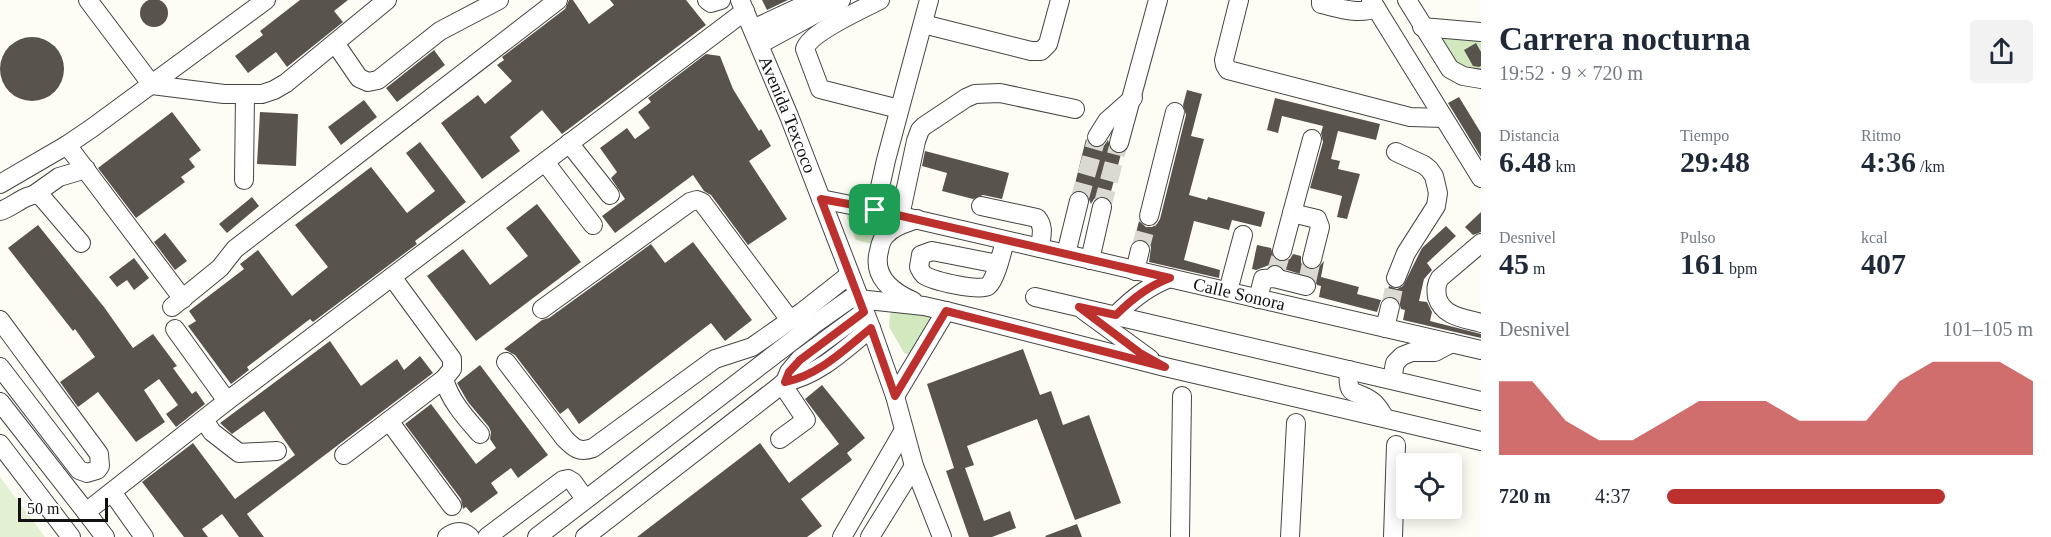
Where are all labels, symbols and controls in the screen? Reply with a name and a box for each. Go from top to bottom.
button: share [1970,20,2033,83]
text: Carrera nocturna [1499,21,1750,57]
street label: Avenida Texcoco [755,53,820,176]
text: 19:52 · 9 × 720 m [1499,62,1643,84]
text: Distancia [1499,127,1559,144]
text: Tiempo [1680,127,1729,144]
text: Ritmo [1861,127,1901,144]
text: 6.48 [1499,145,1552,178]
text: 29:48 [1680,145,1750,178]
text: 4:36 [1861,145,1916,178]
text: km [1552,158,1576,175]
text: /km [1916,158,1945,175]
pin [849,184,900,235]
icon: arrive [858,193,891,226]
text: Desnivel [1499,229,1556,246]
text: Pulso [1680,229,1716,246]
text: kcal [1861,229,1888,246]
text: 45 [1499,247,1529,280]
text: 161 [1680,247,1725,280]
text: 407 [1861,247,1906,280]
text: m [1529,260,1545,277]
text: bpm [1725,260,1757,277]
street label: Calle Sonora [1191,274,1287,314]
text: Desnivel [1499,318,1570,340]
text: 101–105 m [1942,318,2033,340]
map controls [1396,453,1462,519]
button: locate [1396,453,1462,519]
text: 720 m [1499,485,1551,507]
text: 4:37 [1595,485,1631,507]
scale bar [18,495,108,522]
text: 50 m [27,500,59,517]

